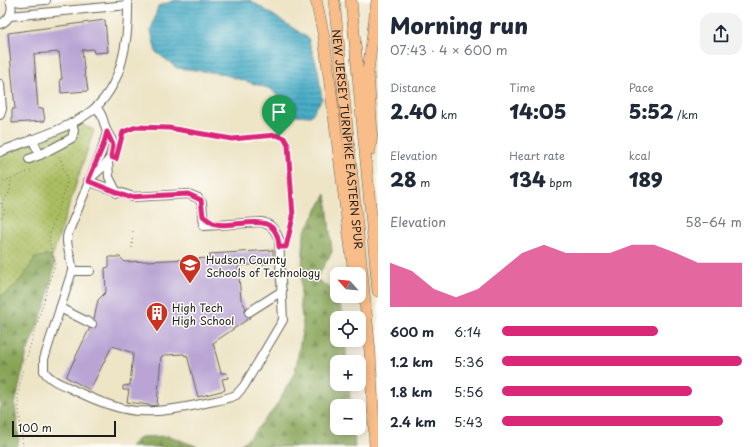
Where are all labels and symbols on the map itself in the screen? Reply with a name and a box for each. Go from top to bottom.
street label: NEW JERSEY TURNPIKE EASTERN SPUR [329,28,368,250]
pin [262,95,296,136]
place label: Hudson County Schools of Technology [206,251,320,281]
school or university icon: Hudson County Schools of Technology [177,252,203,285]
north arrow [330,267,366,303]
place label: High Tech High School [172,299,234,329]
building icon: High Tech High School [144,300,170,333]
scale bar [12,419,116,438]

